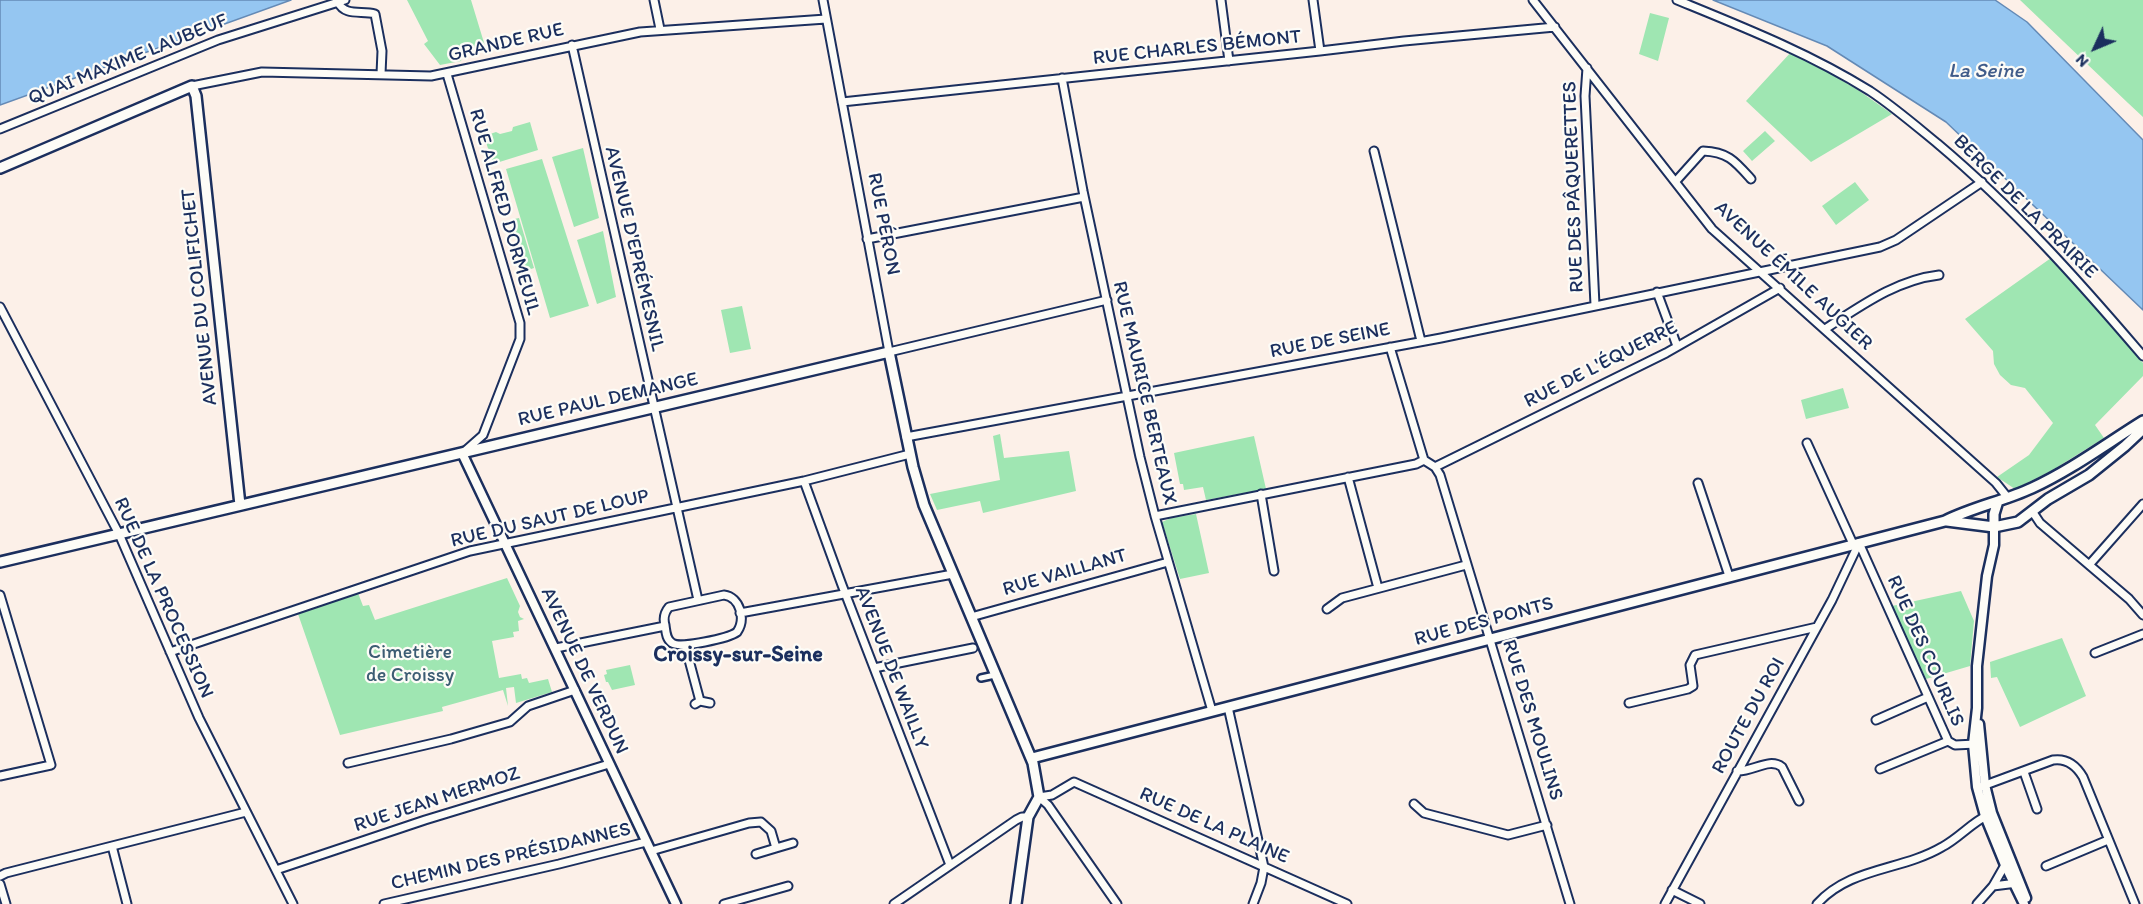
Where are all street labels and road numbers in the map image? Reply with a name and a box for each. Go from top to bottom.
street label: QUAI MAXIME LAUBEUF [25,9,231,111]
street label: GRANDE RUE [446,18,566,68]
street label: RUE CHARLES BÉMONT [1092,25,1302,71]
street label: RUE DES PÂQUERETTES [1558,81,1590,293]
street label: RUE ALFRED DORMEUIL [463,106,545,318]
street label: BERGE DE LA PRAIRIE [1948,130,2102,284]
street label: AVENUE D'EPRÉMESNIL [599,144,669,354]
street label: RUE PÉRON [861,171,905,277]
street label: AVENUE DU COLIFICHET [177,188,223,406]
street label: AVENUE ÉMILE AUGIER [1709,196,1877,356]
street label: RUE MAURICE BERTEAUX [1107,279,1181,507]
street label: RUE DE L'ÉQUERRE [1520,316,1682,414]
street label: RUE DE SEINE [1268,318,1392,364]
street label: RUE PAUL DEMANGE [516,368,700,432]
street label: RUE DU SAUT DE LOUP [448,484,652,554]
street label: RUE DE LA PROCESSION [108,494,218,702]
street label: RUE VAILLANT [1000,544,1130,602]
street label: RUE DES COURLIS [1881,572,1969,730]
street label: AVENUE DE WAILLY [849,583,933,753]
street label: AVENUE DE VERDUN [535,584,633,758]
street label: RUE DES PONTS [1412,592,1556,652]
street label: RUE DES MOULINS [1496,637,1568,803]
street label: ROUTE DU ROI [1707,654,1791,778]
street label: RUE JEAN MERMOZ [351,762,523,838]
street label: RUE DE LA PLAINE [1135,782,1293,870]
street label: CHEMIN DES PRÉSIDANNES [389,818,633,896]

